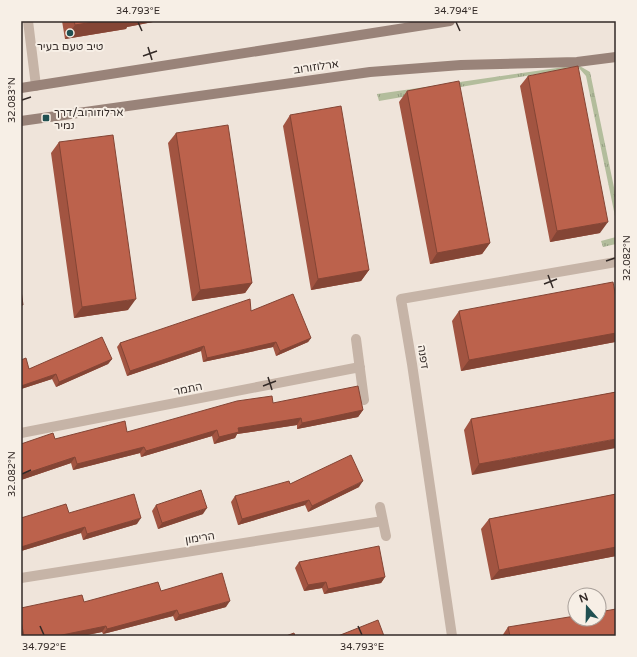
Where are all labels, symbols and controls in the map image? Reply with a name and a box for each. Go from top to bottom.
text: 34.793°E [116,5,160,17]
text: 34.794°E [434,5,478,17]
marker: טיב טעם בעיר [65,28,75,38]
place label: טיב טעם בעיר [37,40,103,53]
street label: ארלוזורוב [292,57,340,77]
text: 32.083°N [6,77,18,123]
place label: ארלוזורוב/דרך נמיר [54,106,123,132]
marker: ארלוזורוב/דרך נמיר [41,113,51,123]
text: 32.082°N [621,235,633,281]
street label: דפנה [415,344,431,370]
street label: התמר [173,380,203,398]
text: 32.082°N [6,451,18,497]
street label: הרימון [184,529,216,547]
north arrow [567,587,607,627]
text: N [577,590,590,606]
text: 34.792°E [22,641,66,653]
text: 34.793°E [340,641,384,653]

